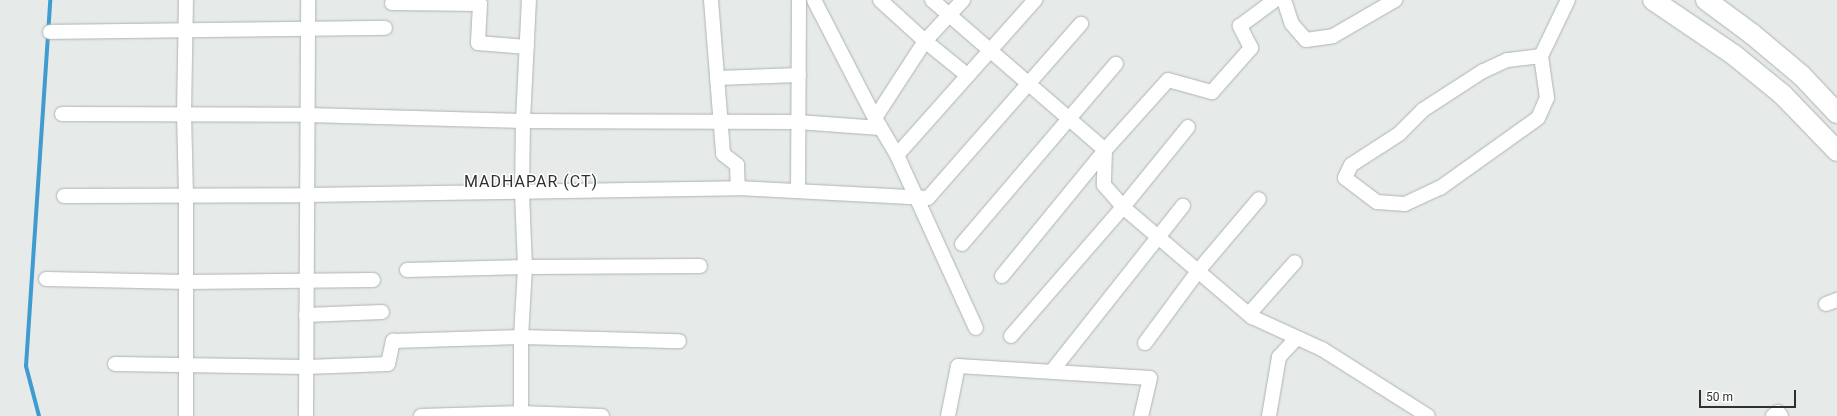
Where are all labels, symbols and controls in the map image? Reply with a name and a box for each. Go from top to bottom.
district label: MADHAPAR (CT) [464,172,598,192]
scale bar [1701,382,1798,408]
text: 50 m [1706,390,1733,404]

